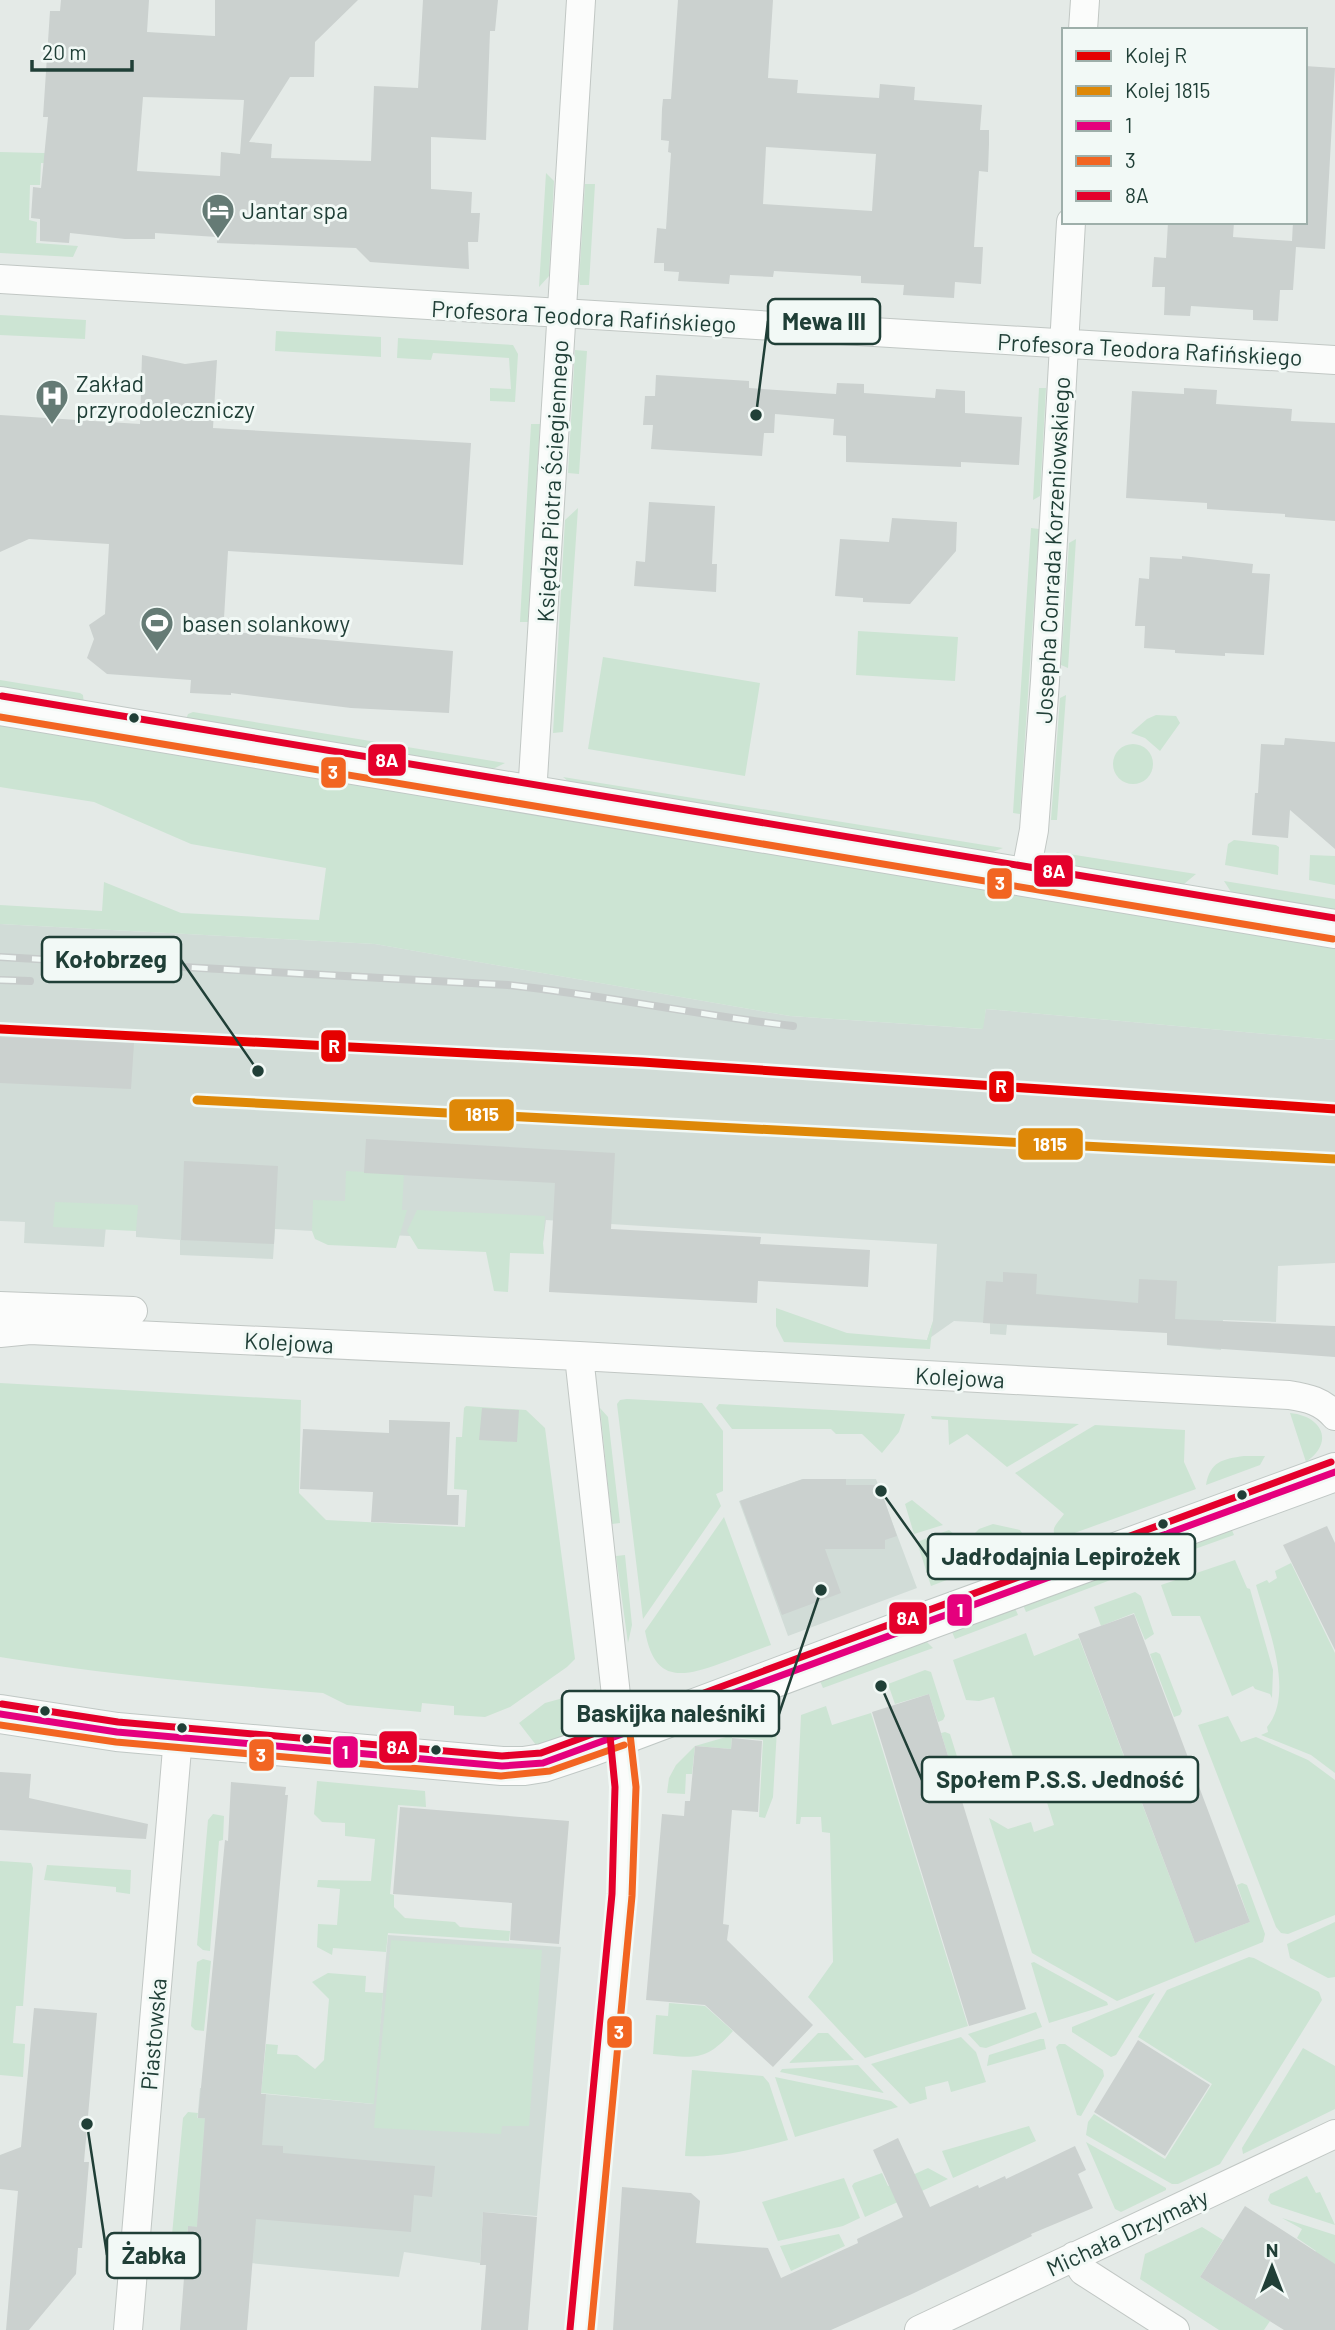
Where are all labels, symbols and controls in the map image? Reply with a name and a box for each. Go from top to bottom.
scale bar [32,28,131,72]
legend [1062,28,1307,224]
text: 20 m [42,39,87,64]
text: Kolej R [1125,42,1187,67]
text: Kolej 1815 [1125,77,1210,102]
text: 1 [1125,112,1132,137]
text: 3 [1125,147,1136,172]
text: 8A [1125,182,1149,207]
hotel icon: Jantar spa [199,191,237,240]
place label: Jantar spa [242,196,348,224]
street label: Profesora Teodora Rafińskiego [431,294,737,338]
callout: Mewa III [768,299,880,344]
text: Mewa III [782,306,866,335]
street label: Profesora Teodora Rafińskiego [997,327,1303,371]
street label: Księdza Piotra Ściegiennego [531,339,573,623]
place label: Zakład przyrodoleczniczy [76,369,255,423]
street label: Josepha Conrada Korzeniowskiego [1029,376,1075,724]
hospital icon: Zakład przyrodoleczniczy [33,377,71,426]
sports icon: basen solankowy [138,604,176,653]
place label: basen solankowy [182,609,350,637]
unlabelled marker [127,711,141,725]
line badge: 8A [367,743,407,777]
text: 8A [375,748,399,771]
line badge: 3 [320,756,347,789]
text: 3 [328,760,338,783]
line badge: 8A [1033,854,1074,888]
text: 8A [1042,859,1066,882]
line badge: 3 [986,867,1013,900]
text: 3 [995,871,1005,894]
callout: Kołobrzeg [42,937,181,982]
text: Kołobrzeg [55,944,167,973]
line badge: R [320,1029,347,1063]
text: R [328,1034,340,1057]
line badge: R [988,1070,1015,1103]
text: R [995,1074,1007,1097]
line badge: 1815 [448,1098,515,1132]
text: 1815 [465,1102,499,1125]
line badge: 1815 [1017,1127,1084,1161]
text: 1815 [1033,1132,1067,1155]
street label: Kolejowa [244,1326,334,1358]
street label: Kolejowa [915,1361,1005,1393]
unlabelled marker [1235,1488,1249,1502]
unlabelled marker [1156,1517,1170,1531]
callout: Jadłodajnia Lepirożek [928,1534,1195,1579]
text: Jadłodajnia Lepirożek [942,1541,1181,1570]
line badge: 1 [946,1593,973,1627]
text: 1 [957,1598,963,1621]
line badge: 8A [888,1601,928,1635]
text: 8A [896,1606,920,1629]
callout: Baskijka naleśniki [562,1691,779,1736]
text: Baskijka naleśniki [576,1698,766,1727]
unlabelled marker [38,1704,52,1718]
unlabelled marker [175,1721,189,1735]
line badge: 8A [378,1730,418,1764]
unlabelled marker [300,1732,314,1746]
line badge: 1 [332,1735,359,1769]
text: 8A [386,1735,410,1758]
line badge: 3 [248,1738,275,1772]
text: 1 [342,1740,348,1763]
text: 3 [256,1743,266,1766]
unlabelled marker [429,1743,443,1757]
callout: Społem P.S.S. Jedność [922,1757,1198,1802]
text: Społem P.S.S. Jedność [936,1764,1184,1793]
street label: Piastowska [134,1977,172,2091]
line badge: 3 [606,2015,633,2049]
text: 3 [614,2020,624,2043]
street label: Michała Drzymały [1042,2182,1213,2282]
north arrow [1237,2232,1307,2302]
callout: Żabka [107,2233,200,2278]
text: N [1266,2238,1278,2261]
text: Żabka [122,2240,186,2269]

